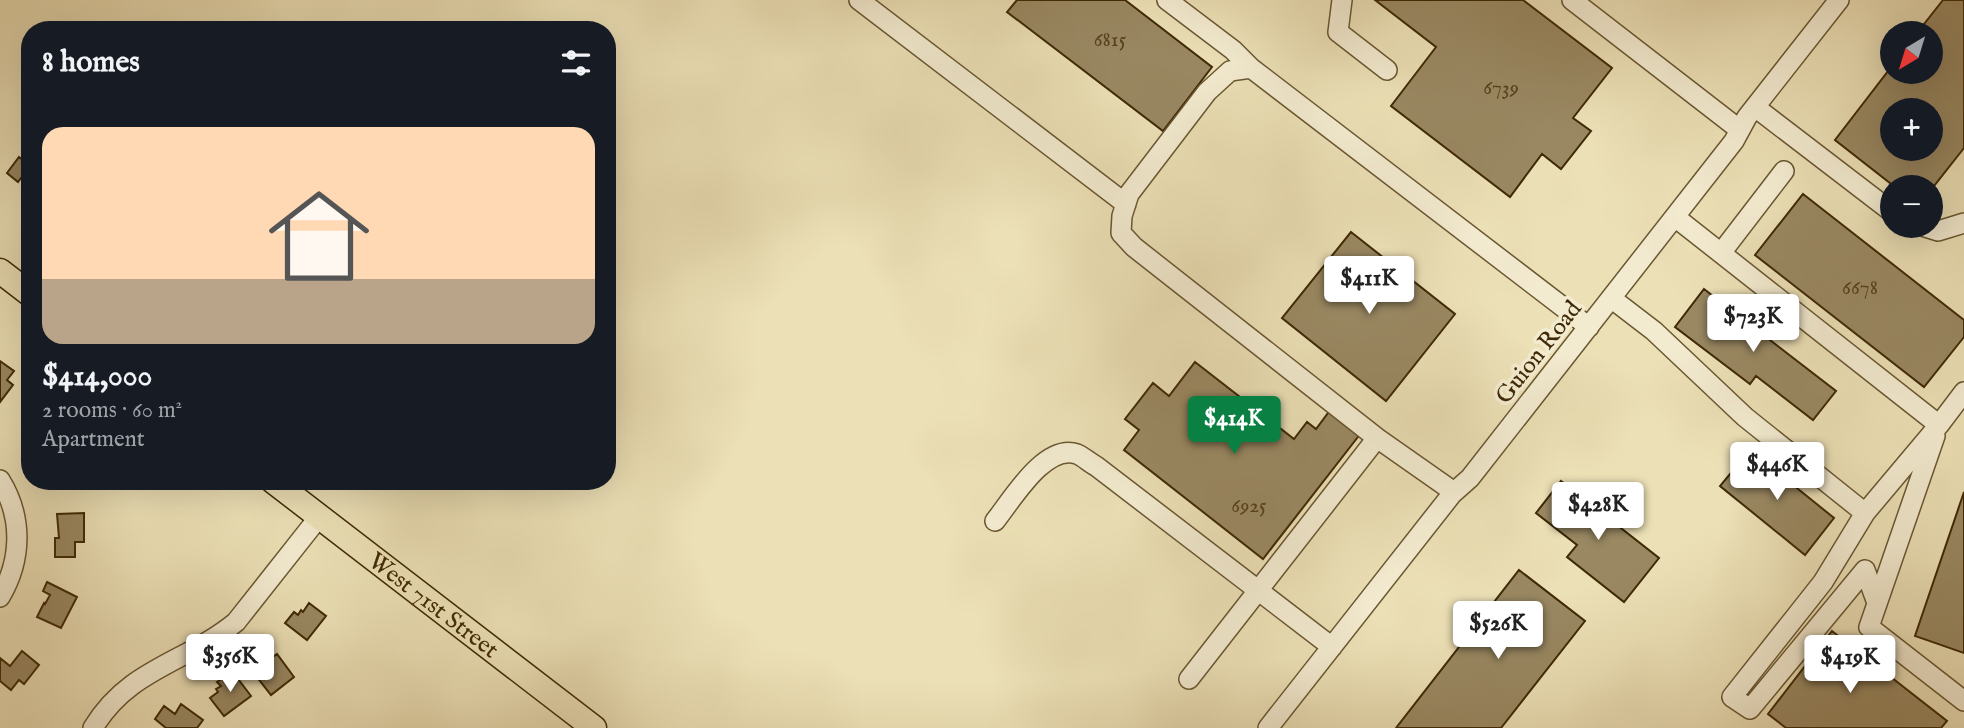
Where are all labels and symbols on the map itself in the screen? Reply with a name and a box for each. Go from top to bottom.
north arrow [1880,21,1942,84]
house number: 6815 [1094,27,1127,54]
house number: 6739 [1483,75,1519,102]
pin: $411K [1320,256,1418,316]
house number: 6678 [1842,275,1878,302]
pin: $723K [1704,294,1802,354]
street label: Guion Road [1489,295,1589,411]
pin: $414K [1185,396,1283,456]
pin: $446K [1728,442,1826,502]
pin: $428K [1549,482,1647,542]
house number: 6925 [1231,493,1267,520]
street label: West 71st Street [362,546,504,666]
pin: $526K [1449,602,1547,661]
pin: $356K [181,634,279,694]
pin: $419K [1801,636,1899,695]

